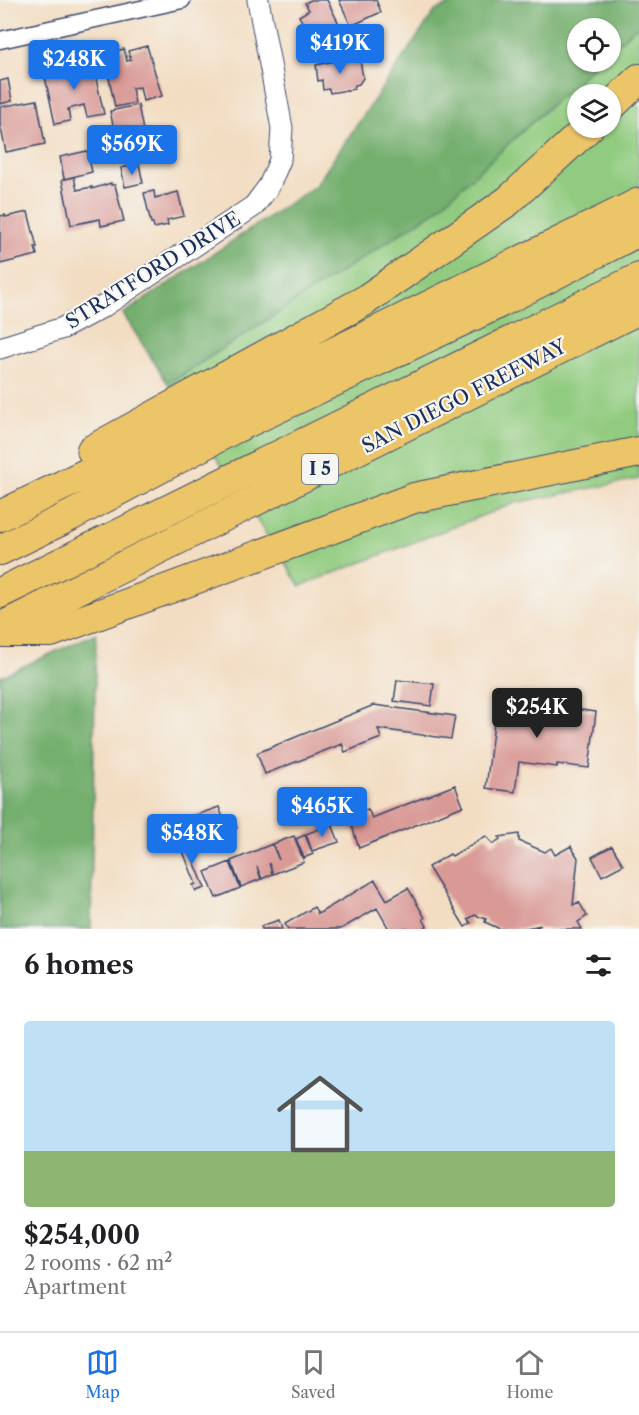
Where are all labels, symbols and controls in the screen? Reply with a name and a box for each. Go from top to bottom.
map controls [567,18,621,138]
button: locate [567,18,621,72]
pin: $419K [298,24,382,75]
text: $419K [310,31,370,55]
pin: $248K [32,40,116,91]
text: $248K [42,47,106,71]
button: layers [567,84,621,138]
pin: $569K [90,125,174,176]
text: $569K [101,132,163,156]
street label: STRATFORD DRIVE [61,206,245,334]
street label: SAN DIEGO FREEWAY [358,333,571,458]
road number: I 5 [302,454,338,484]
pin: $254K [495,688,579,739]
text: $254K [506,695,568,719]
pin: $465K [280,787,364,838]
text: $465K [291,794,353,818]
pin: $548K [150,814,234,865]
text: $548K [161,821,223,845]
text: 6 homes [24,949,134,981]
icon: filters [582,949,615,982]
icon: home [266,1060,374,1168]
text: $254,000 [24,1219,140,1251]
text: 2 rooms · 62 m² [24,1251,172,1275]
text: Apartment [24,1275,127,1299]
tab: Map [86,1346,120,1402]
tab: Saved [291,1346,335,1402]
tab: Home [506,1346,553,1402]

